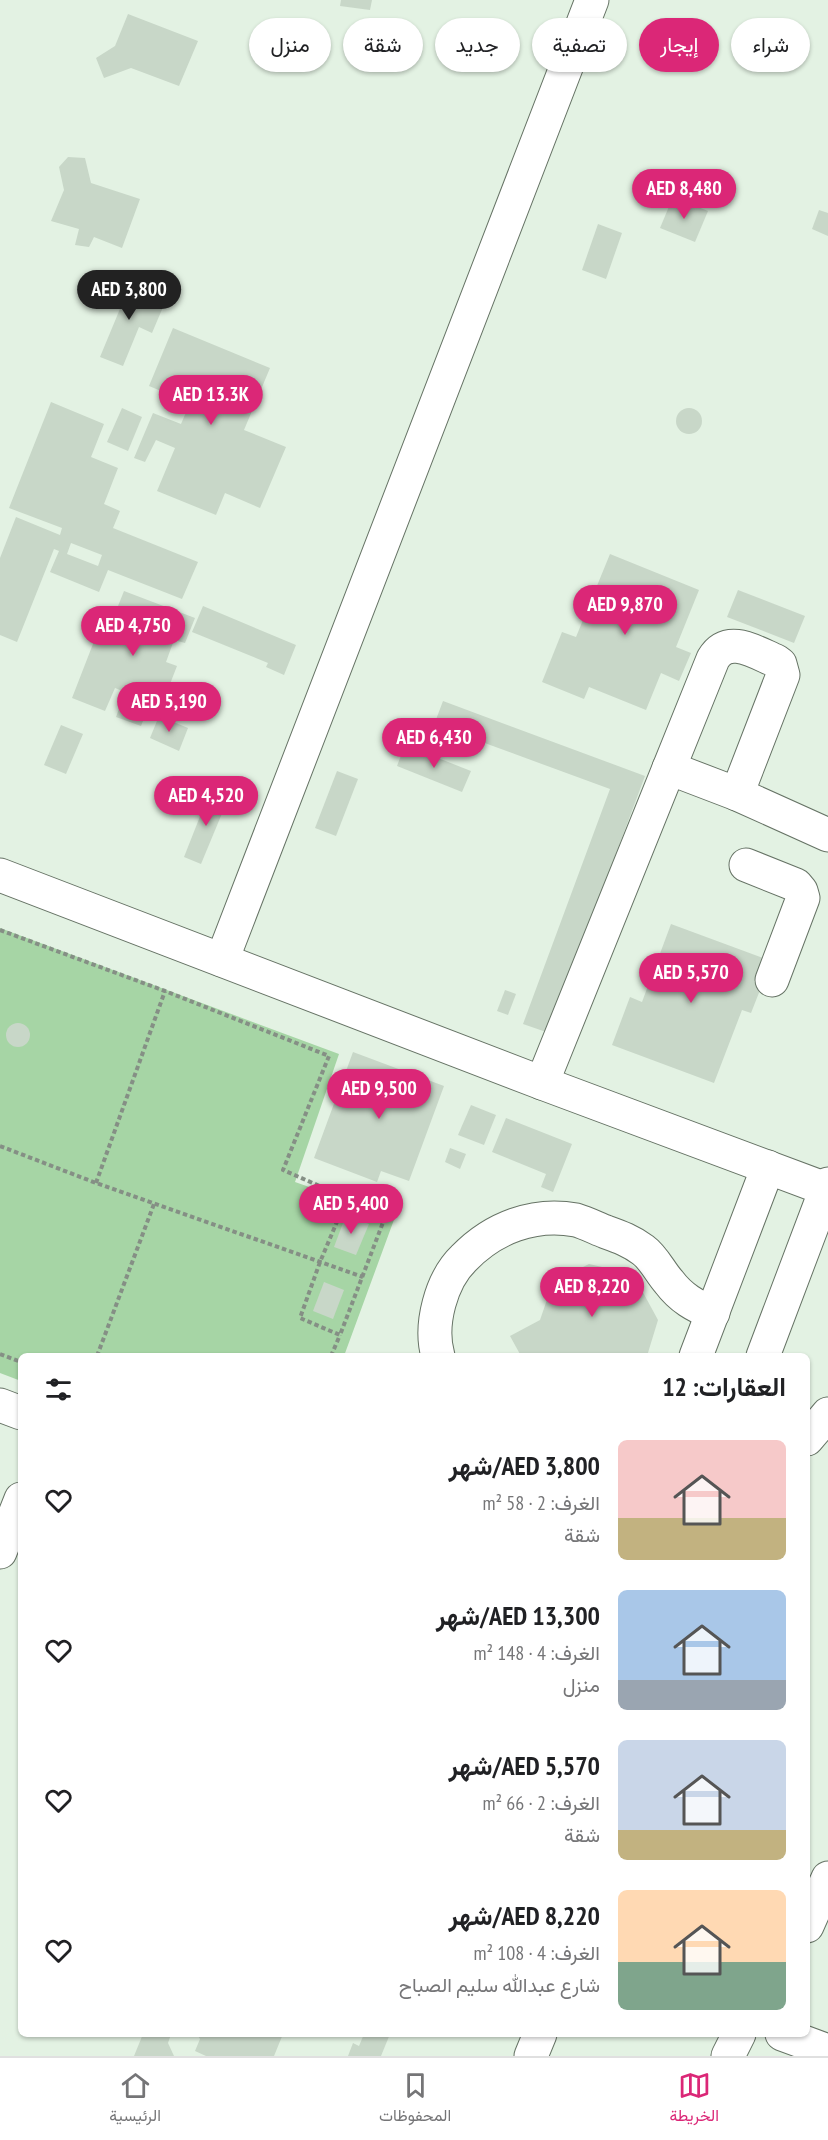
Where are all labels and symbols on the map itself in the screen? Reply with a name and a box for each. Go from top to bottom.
pin: AED 8,480 [615,169,753,220]
pin: AED 3,800 [60,270,198,321]
pin: AED 13.3K [142,375,280,426]
pin: AED 9,870 [556,585,694,636]
pin: AED 4,750 [64,606,202,657]
pin: AED 5,190 [100,682,238,733]
pin: AED 6,430 [365,718,503,769]
pin: AED 4,520 [137,776,275,827]
pin: AED 5,570 [622,953,760,1004]
pin: AED 9,500 [310,1069,448,1120]
pin: AED 5,400 [282,1184,420,1235]
pin: AED 8,220 [523,1267,661,1318]

